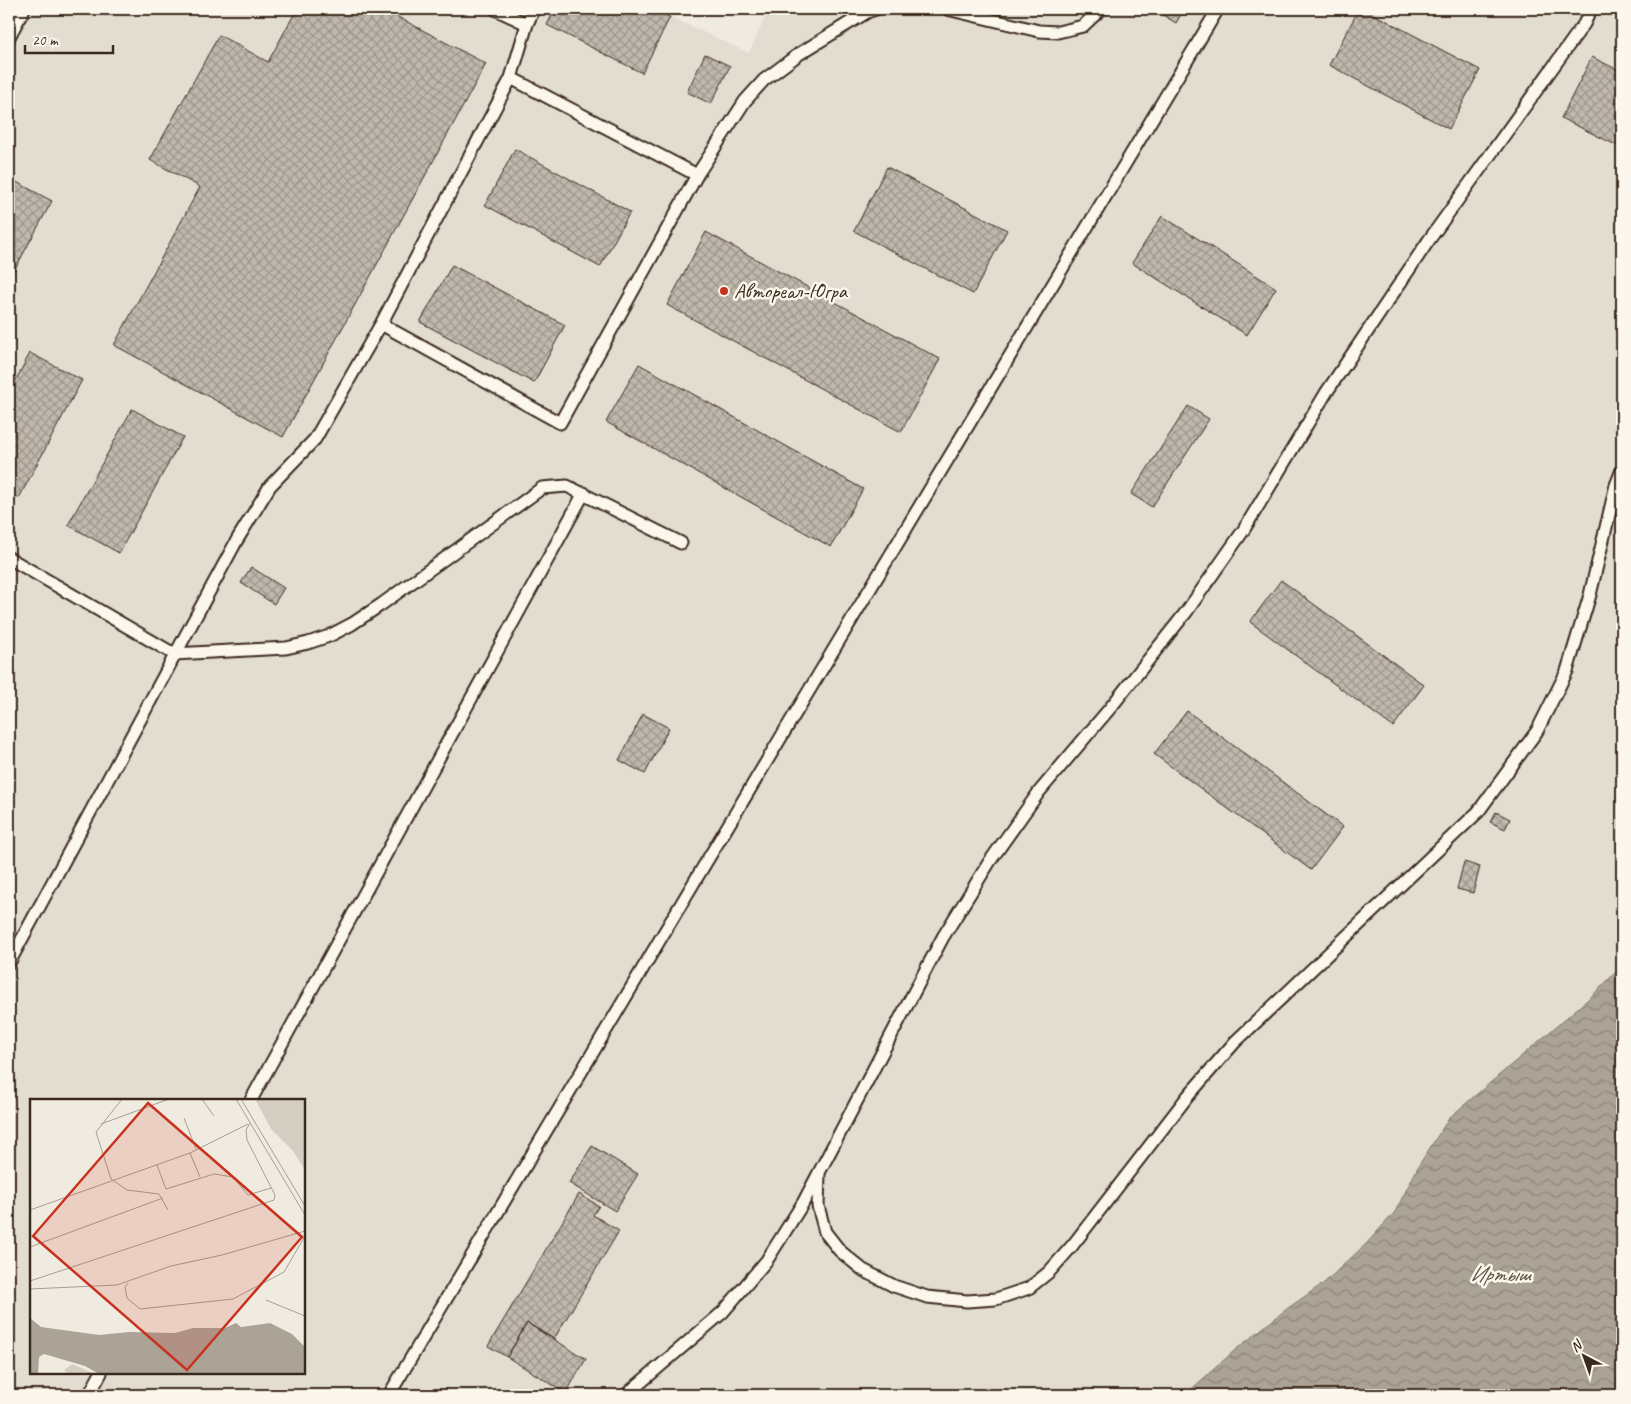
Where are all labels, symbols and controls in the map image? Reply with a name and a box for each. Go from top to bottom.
scale bar [25,22,112,54]
text: 20 m [32,31,59,50]
place label: Автореал-Югра [734,278,849,304]
marker: Автореал-Югра [718,285,730,297]
inset map [30,1099,305,1374]
water label: Иртыш [1470,1260,1532,1288]
north arrow [1558,1332,1608,1382]
text: N [1567,1336,1586,1356]

